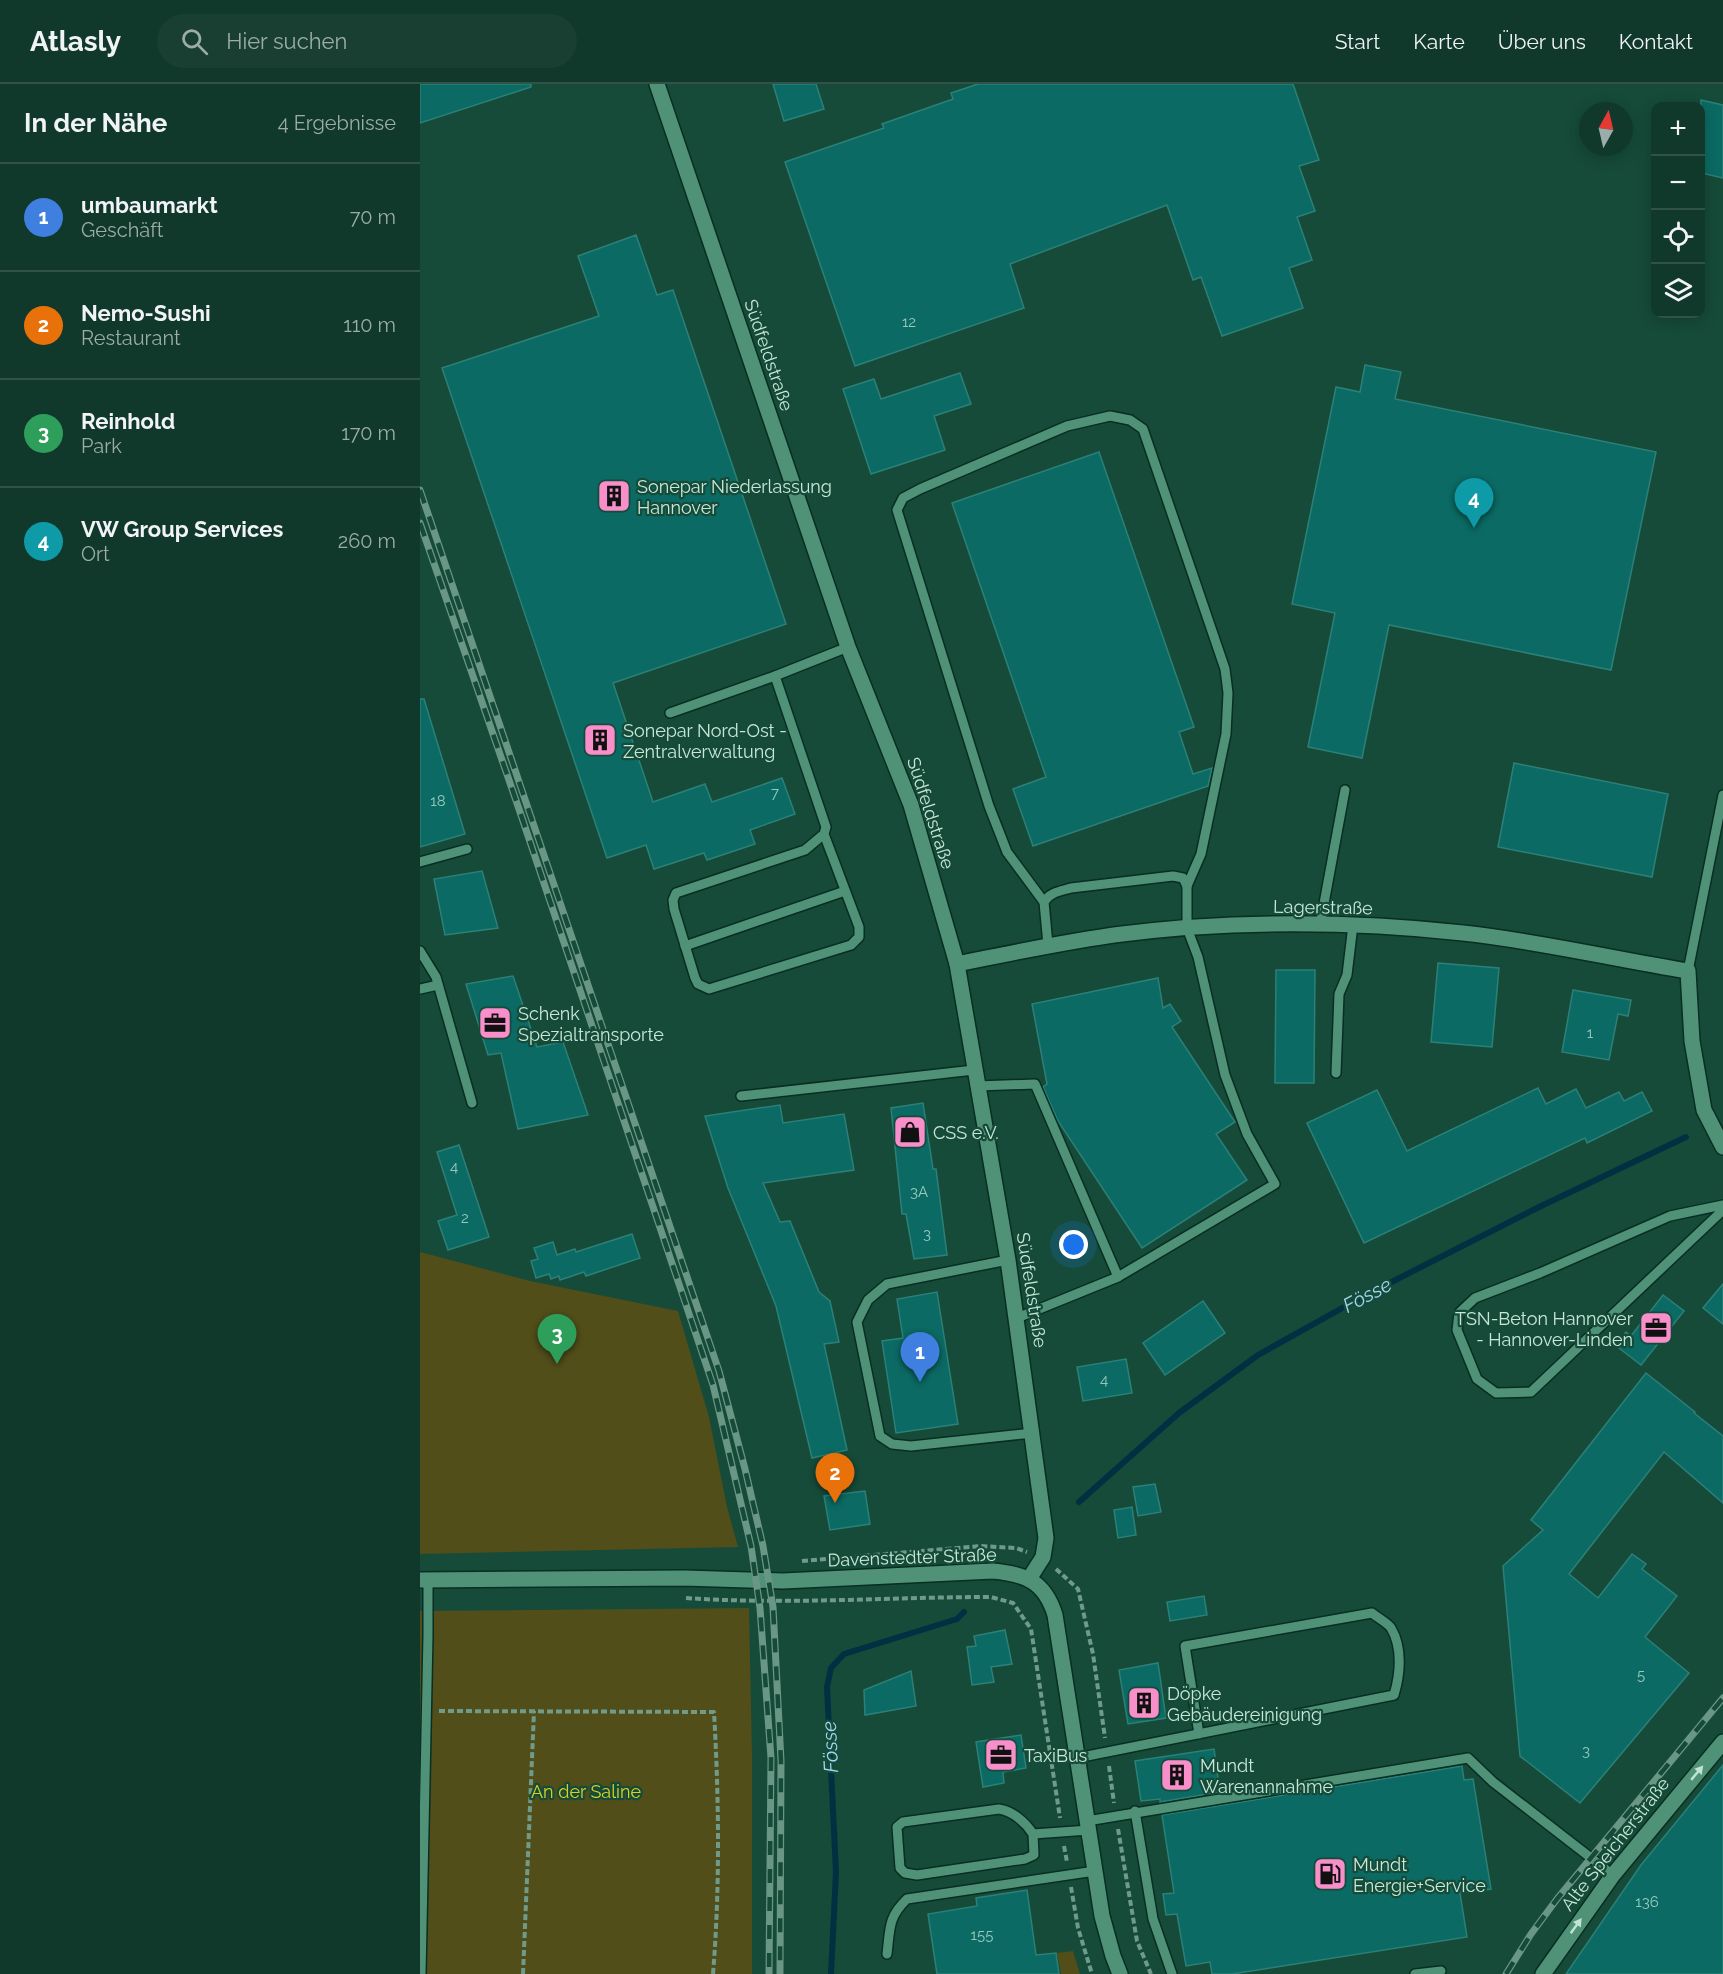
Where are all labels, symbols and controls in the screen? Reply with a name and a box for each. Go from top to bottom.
search box [157,14,577,68]
text: Atlasly [30,25,121,58]
icon: search [178,25,211,58]
text: Hier suchen [226,28,347,54]
text: Start [1335,29,1380,54]
text: Karte [1413,29,1465,54]
text: Über uns [1498,29,1586,54]
text: Kontakt [1619,29,1693,54]
north arrow [1579,102,1633,156]
map controls [1651,102,1705,318]
button: + [1651,102,1705,156]
text: In der Nähe [24,108,167,138]
text: 4 Ergebnisse [278,111,396,135]
button: − [1651,156,1705,210]
text: umbaumarkt [81,192,218,218]
text: 1 [39,205,48,229]
text: 70 m [350,205,396,229]
button: locate [1651,210,1705,264]
text: Geschäft [81,218,163,242]
button: layers [1651,264,1705,318]
street label: Südfeldstraße [740,297,798,414]
text: Nemo-Sushi [81,300,211,326]
text: 2 [38,313,49,337]
text: 110 m [343,313,396,337]
house number: 12 [902,313,916,331]
text: Restaurant [81,326,181,350]
text: Reinhold [81,408,175,434]
text: 3 [38,421,49,445]
text: 170 m [341,421,396,445]
text: Park [81,434,122,458]
place label: Sonepar Niederlassung Hannover [637,476,832,518]
building icon: Sonepar Niederlassung Hannover [596,478,632,514]
pin: 4 [1454,478,1494,528]
text: VW Group Services [81,516,283,542]
text: 4 [38,529,49,553]
text: 260 m [338,529,396,553]
text: Ort [81,542,110,566]
place label: Sonepar Nord-Ost - Zentralverwaltung [623,720,787,762]
building icon: Sonepar Nord-Ost - Zentralverwaltung [582,722,618,758]
street label: Südfeldstraße [903,754,959,872]
house number: 7 [771,784,779,802]
house number: 18 [430,792,446,810]
street label: Lagerstraße [1273,896,1373,918]
place label: Schenk Spezialtransporte [518,1003,664,1045]
office icon: Schenk Spezialtransporte [477,1005,513,1041]
house number: 1 [1587,1024,1594,1042]
shop icon: CSS e.V. [892,1114,928,1150]
place label: CSS e.V. [933,1122,999,1143]
house number: 4 [450,1158,458,1176]
house number: 3A [910,1183,928,1201]
house number: 2 [461,1209,469,1227]
house number: 3 [923,1225,931,1243]
your location [1059,1230,1088,1259]
street label: Südfeldstraße [1013,1231,1052,1350]
water label: Fösse [1339,1272,1396,1318]
place label: TSN-Beton Hannover - Hannover-Linden [1455,1308,1634,1350]
office icon: TSN-Beton Hannover - Hannover-Linden [1638,1310,1674,1346]
pin: 3 [538,1314,576,1364]
pin: 1 [900,1332,940,1382]
house number: 4 [1100,1371,1108,1389]
pin: 2 [816,1454,854,1503]
street label: Davenstedter Straße [827,1544,997,1570]
house number: 5 [1637,1666,1645,1684]
place label: Döpke Gebäudereinigung [1167,1683,1322,1725]
building icon: Döpke Gebäudereinigung [1126,1685,1162,1721]
water label: Fösse [817,1720,843,1773]
office icon: TaxiBus [983,1737,1019,1773]
house number: 3 [1582,1742,1590,1760]
place label: TaxiBus [1024,1745,1088,1766]
place label: Mundt Warenannahme [1200,1755,1333,1797]
building icon: Mundt Warenannahme [1159,1757,1195,1793]
one-way arrow [1690,1766,1703,1781]
street label: Alte Speicherstraße [1556,1773,1674,1915]
park label: An der Saline [531,1781,641,1802]
place label: Mundt Energie+Service [1353,1854,1486,1896]
fuel station icon: Mundt Energie+Service [1312,1856,1348,1892]
house number: 136 [1635,1893,1659,1911]
one-way arrow [1570,1918,1582,1934]
house number: 155 [971,1926,993,1944]

